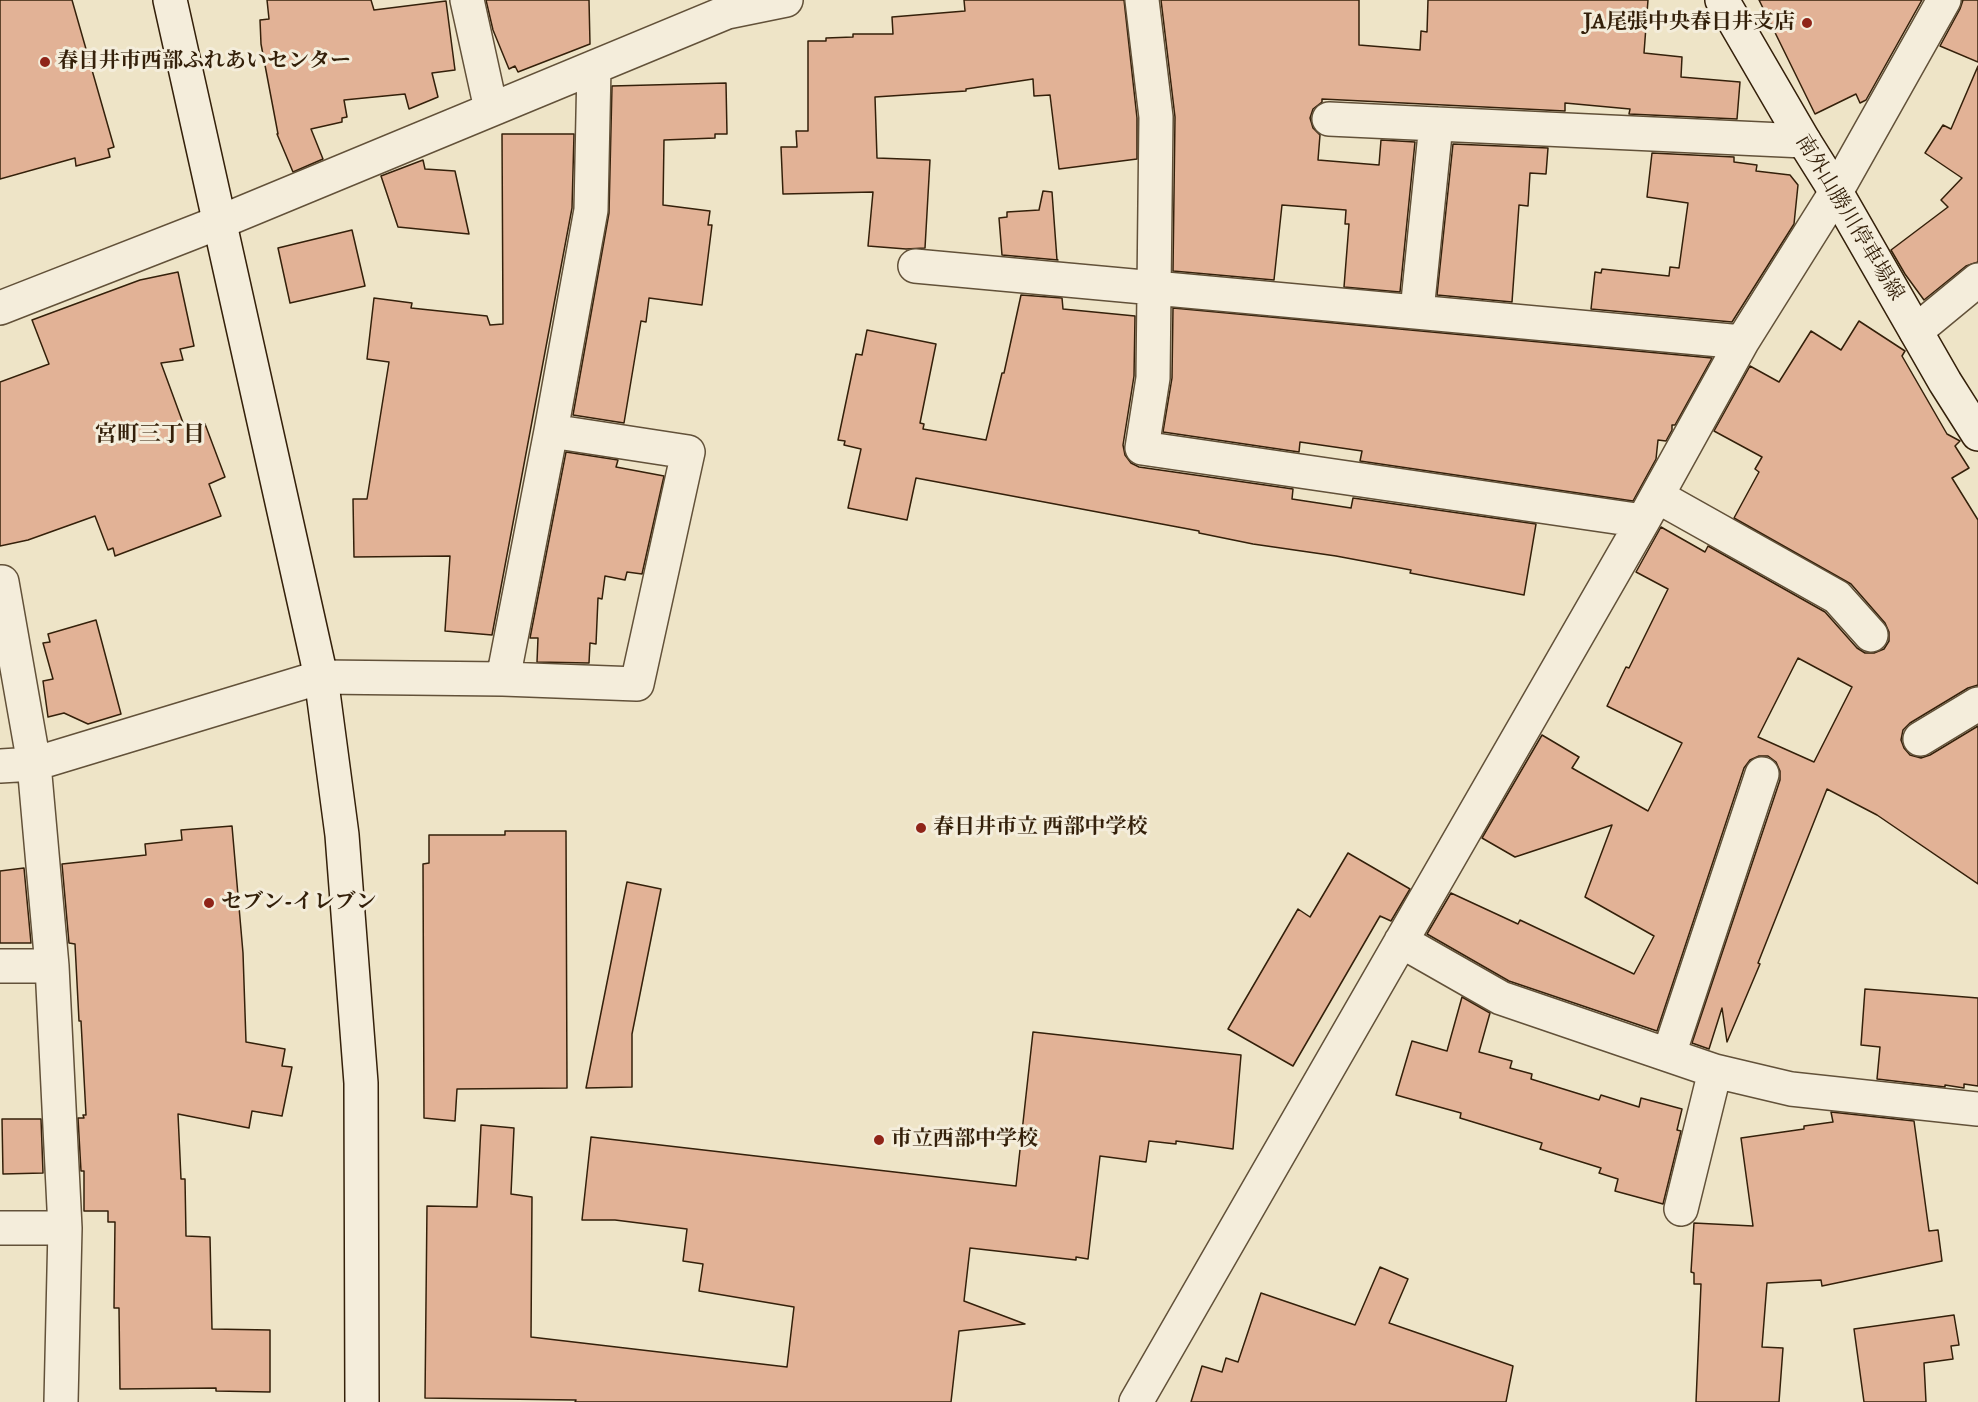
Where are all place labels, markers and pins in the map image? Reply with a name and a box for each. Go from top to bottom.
place label: JA尾張中央春日井支店 [1584,10,1795,36]
marker: JA尾張中央春日井支店 [1800,16,1814,30]
place label: 春日井市西部ふれあいセンター [57,49,351,75]
marker: 春日井市西部ふれあいセンター [38,55,52,69]
place label: 春日井市立 西部中学校 [933,815,1148,841]
marker: 春日井市立 西部中学校 [914,821,928,835]
place label: セブン-イレブン [221,890,377,916]
marker: セブン-イレブン [202,896,216,910]
place label: 市立西部中学校 [891,1127,1038,1153]
marker: 市立西部中学校 [872,1133,886,1147]

